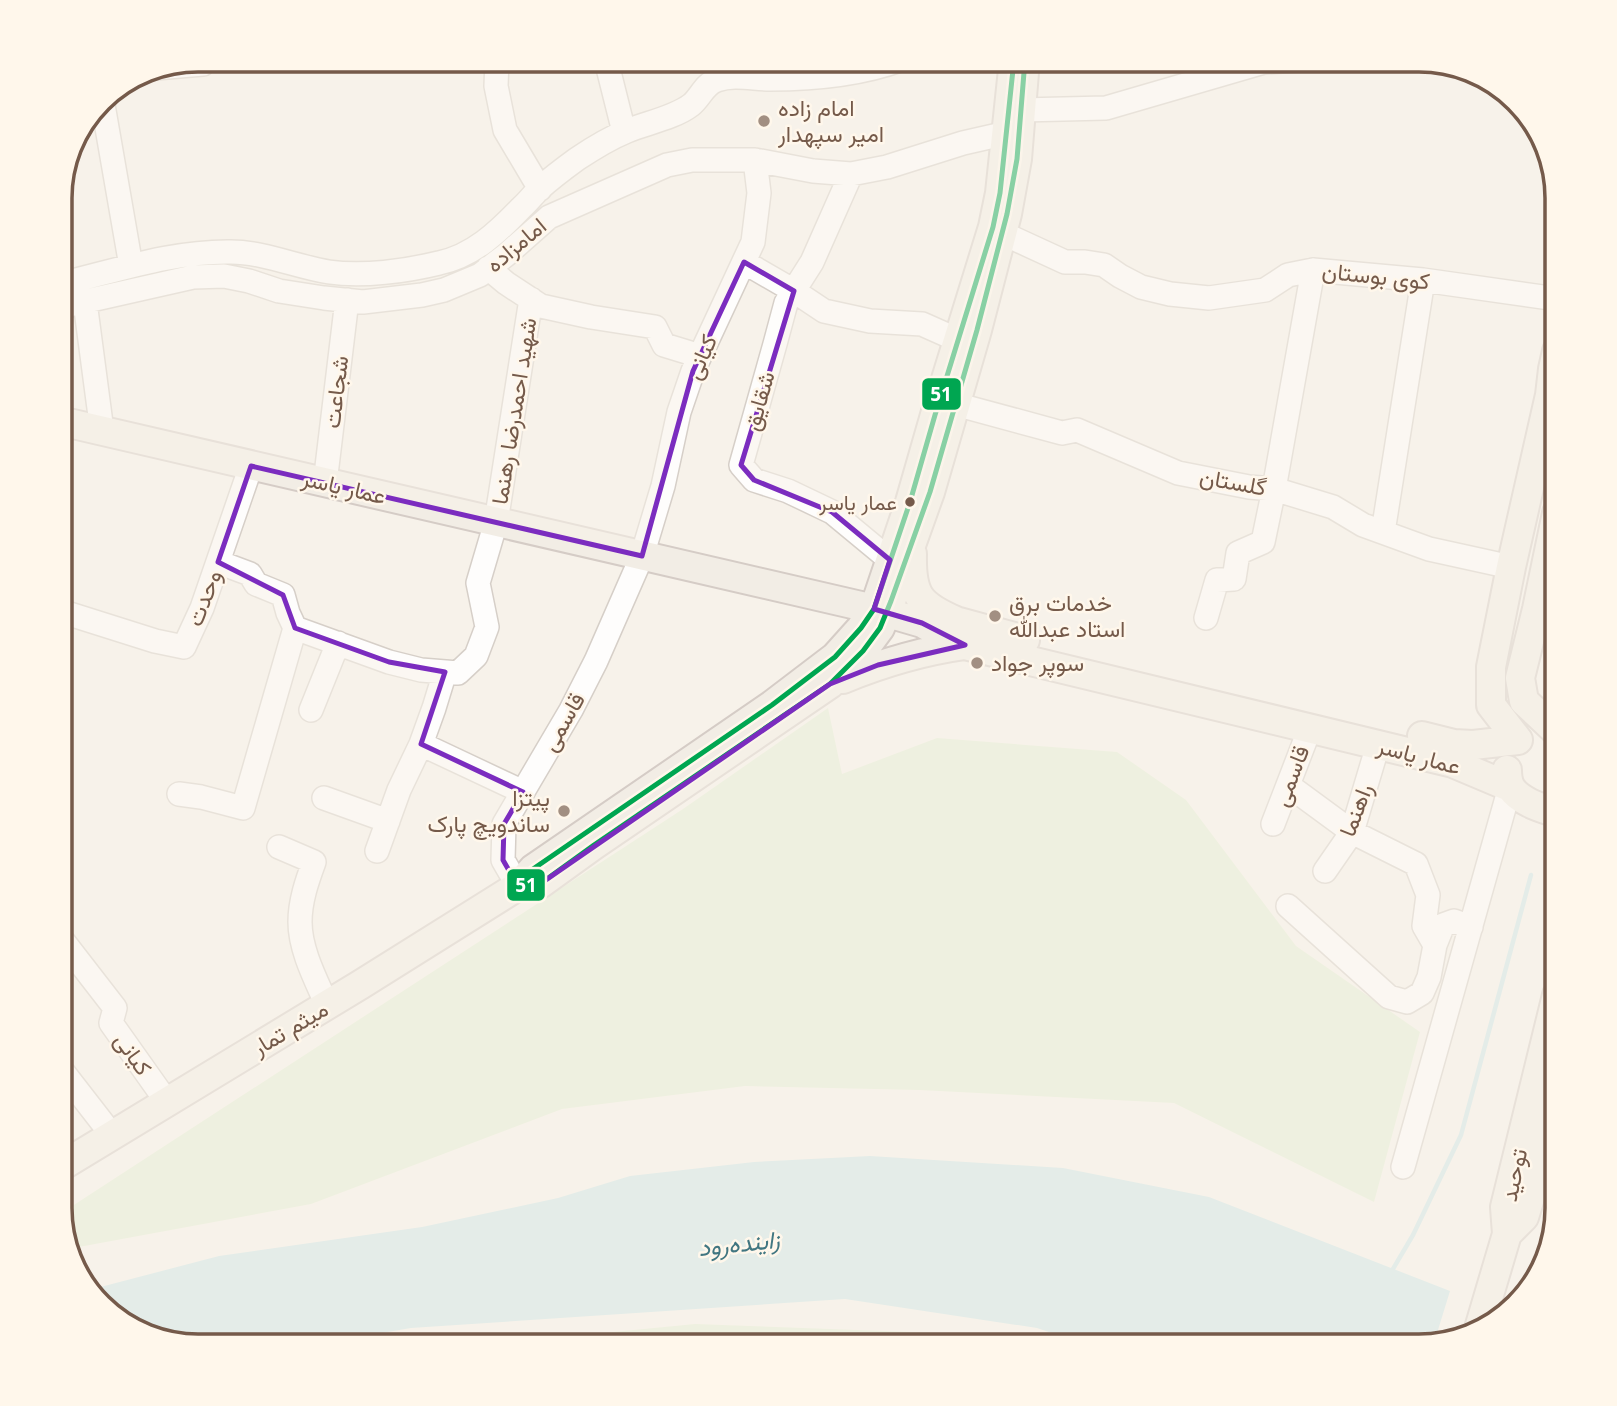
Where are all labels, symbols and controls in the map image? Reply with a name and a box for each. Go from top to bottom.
place label: امام زاده امیر سپهدار [777,91,884,150]
marker: امام زاده امیر سپهدار [756,113,772,129]
street label: امامزاده [478,209,553,279]
street label: کوی بوستان [1321,253,1432,297]
street label: شهید احمدرضا رهنما [482,315,544,506]
street label: کیانی [676,329,724,384]
street label: شجاعت [315,354,355,430]
street label: شقایق [734,367,782,434]
line badge: 51 [921,377,962,411]
text: 51 [930,381,952,407]
street label: گلستان [1197,459,1269,503]
street label: عمار یاسر [298,461,389,511]
place label: عمار یاسر [818,488,897,516]
marker: عمار یاسر [903,495,917,509]
street label: وحدت [178,565,228,630]
place label: خدمات برق استاد عبدالله [1009,586,1125,644]
marker: خدمات برق استاد عبدالله [987,608,1003,624]
place label: سوپر جواد [991,646,1084,679]
marker: سوپر جواد [969,655,985,671]
street label: قاسمی [532,686,592,757]
street label: عمار یاسر [1373,728,1465,782]
street label: قاسمی [1264,740,1316,811]
street label: راهنما [1330,778,1380,841]
place label: پیتزا ساندویچ پارک [428,781,550,840]
marker: پیتزا ساندویچ پارک [556,803,572,819]
line badge: 51 [506,868,546,902]
text: 51 [515,872,537,898]
street label: میثم تمار [245,992,334,1063]
street label: کیانی [108,1025,160,1081]
street label: توحید [1492,1145,1534,1204]
water label: زاینده‌رود [697,1222,783,1263]

